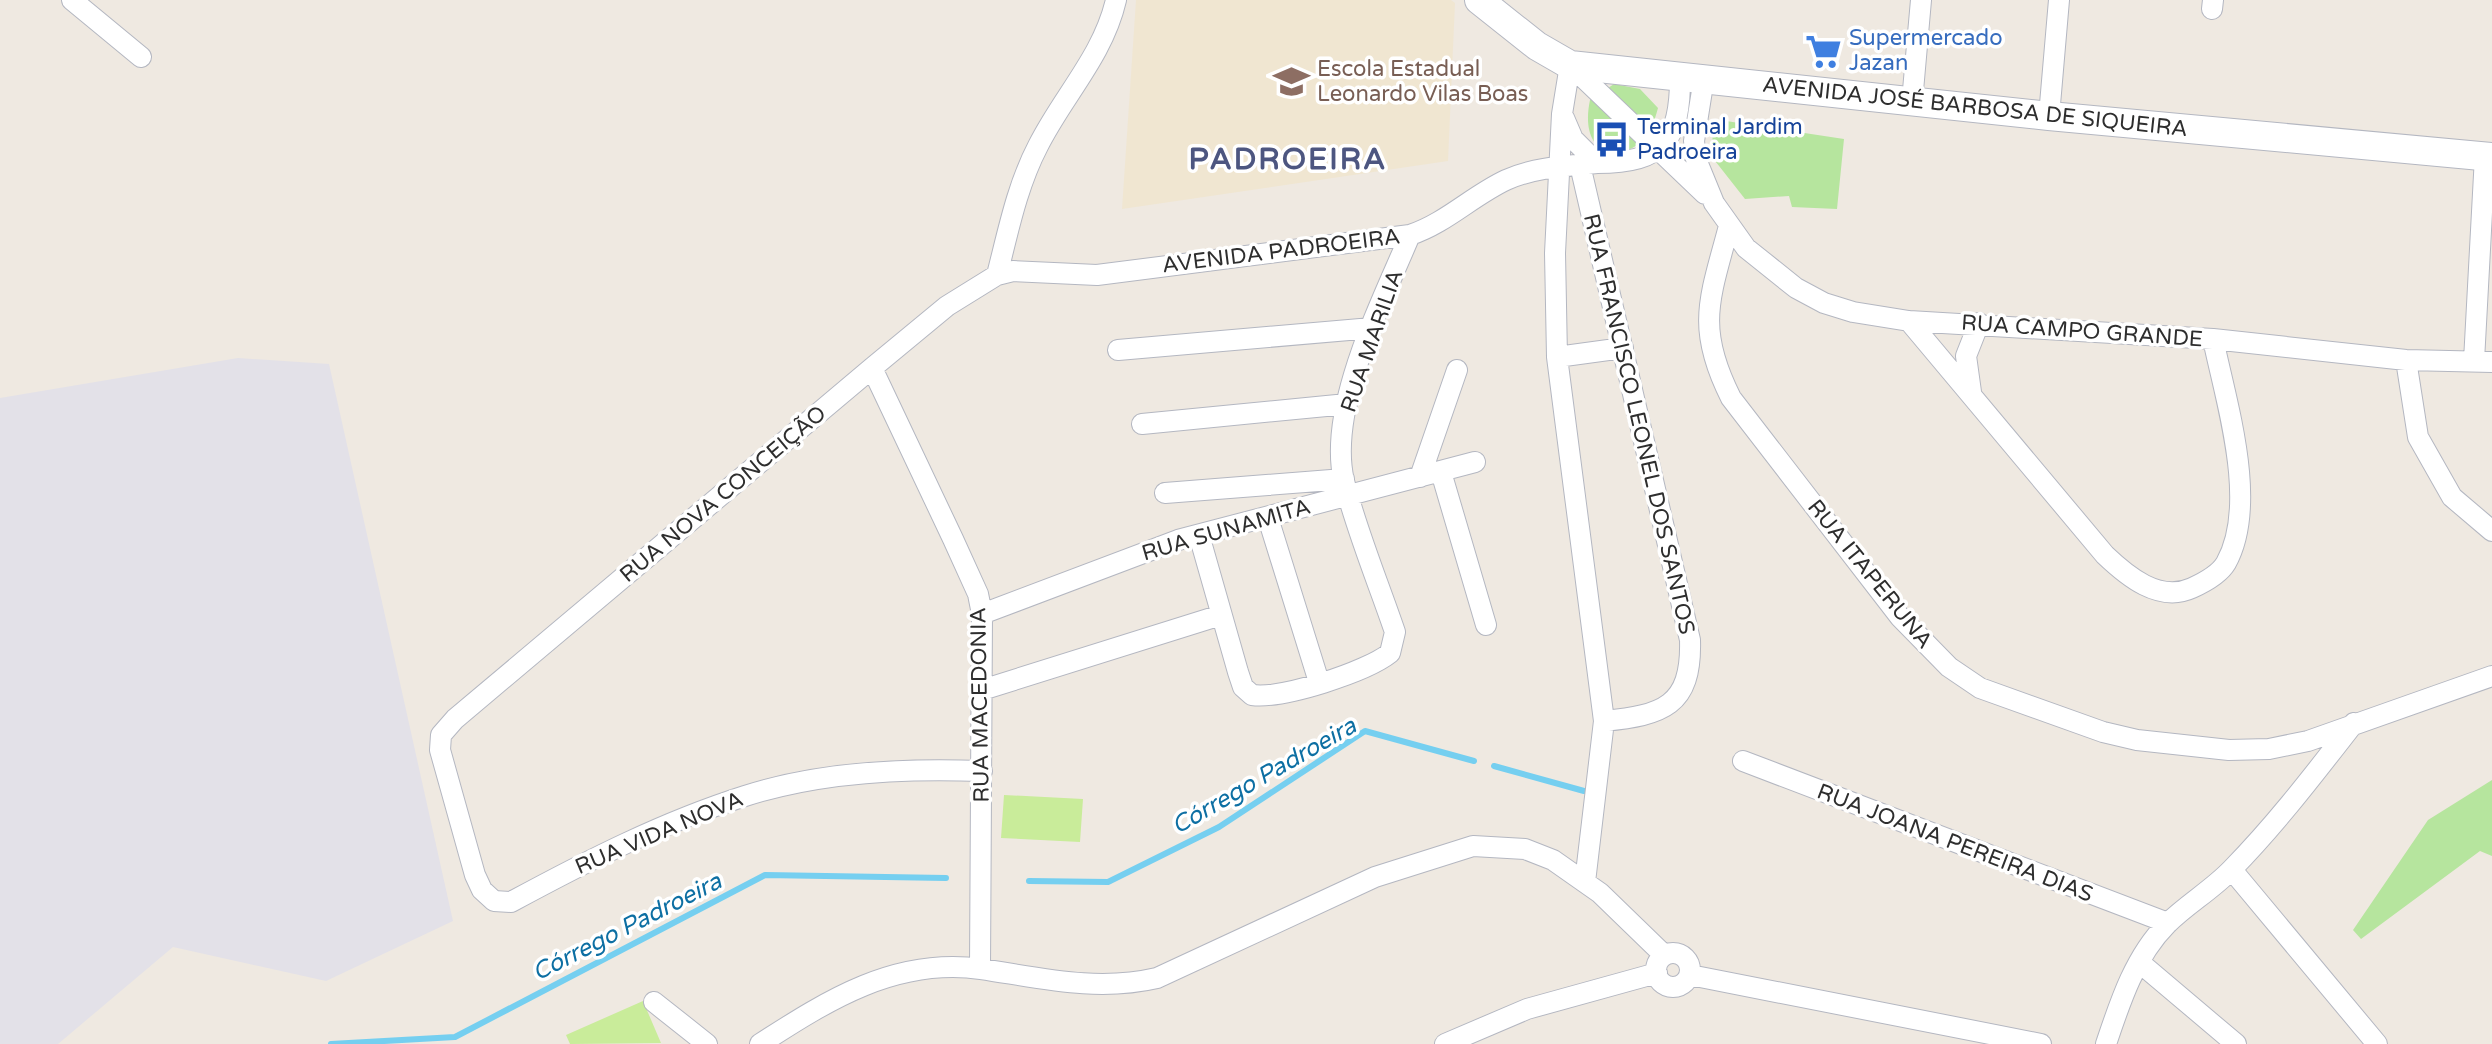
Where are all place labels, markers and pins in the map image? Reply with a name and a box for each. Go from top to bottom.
place label: Supermercado Jazan [1849,25,2003,76]
supermarket icon: Supermercado Jazan [1804,32,1842,70]
place label: Escola Estadual Leonardo Vilas Boas [1317,56,1528,107]
school or university icon: Escola Estadual Leonardo Vilas Boas [1272,63,1310,101]
place label: Terminal Jardim Padroeira [1637,114,1803,165]
bus stop icon: Terminal Jardim Padroeira [1592,121,1630,159]

